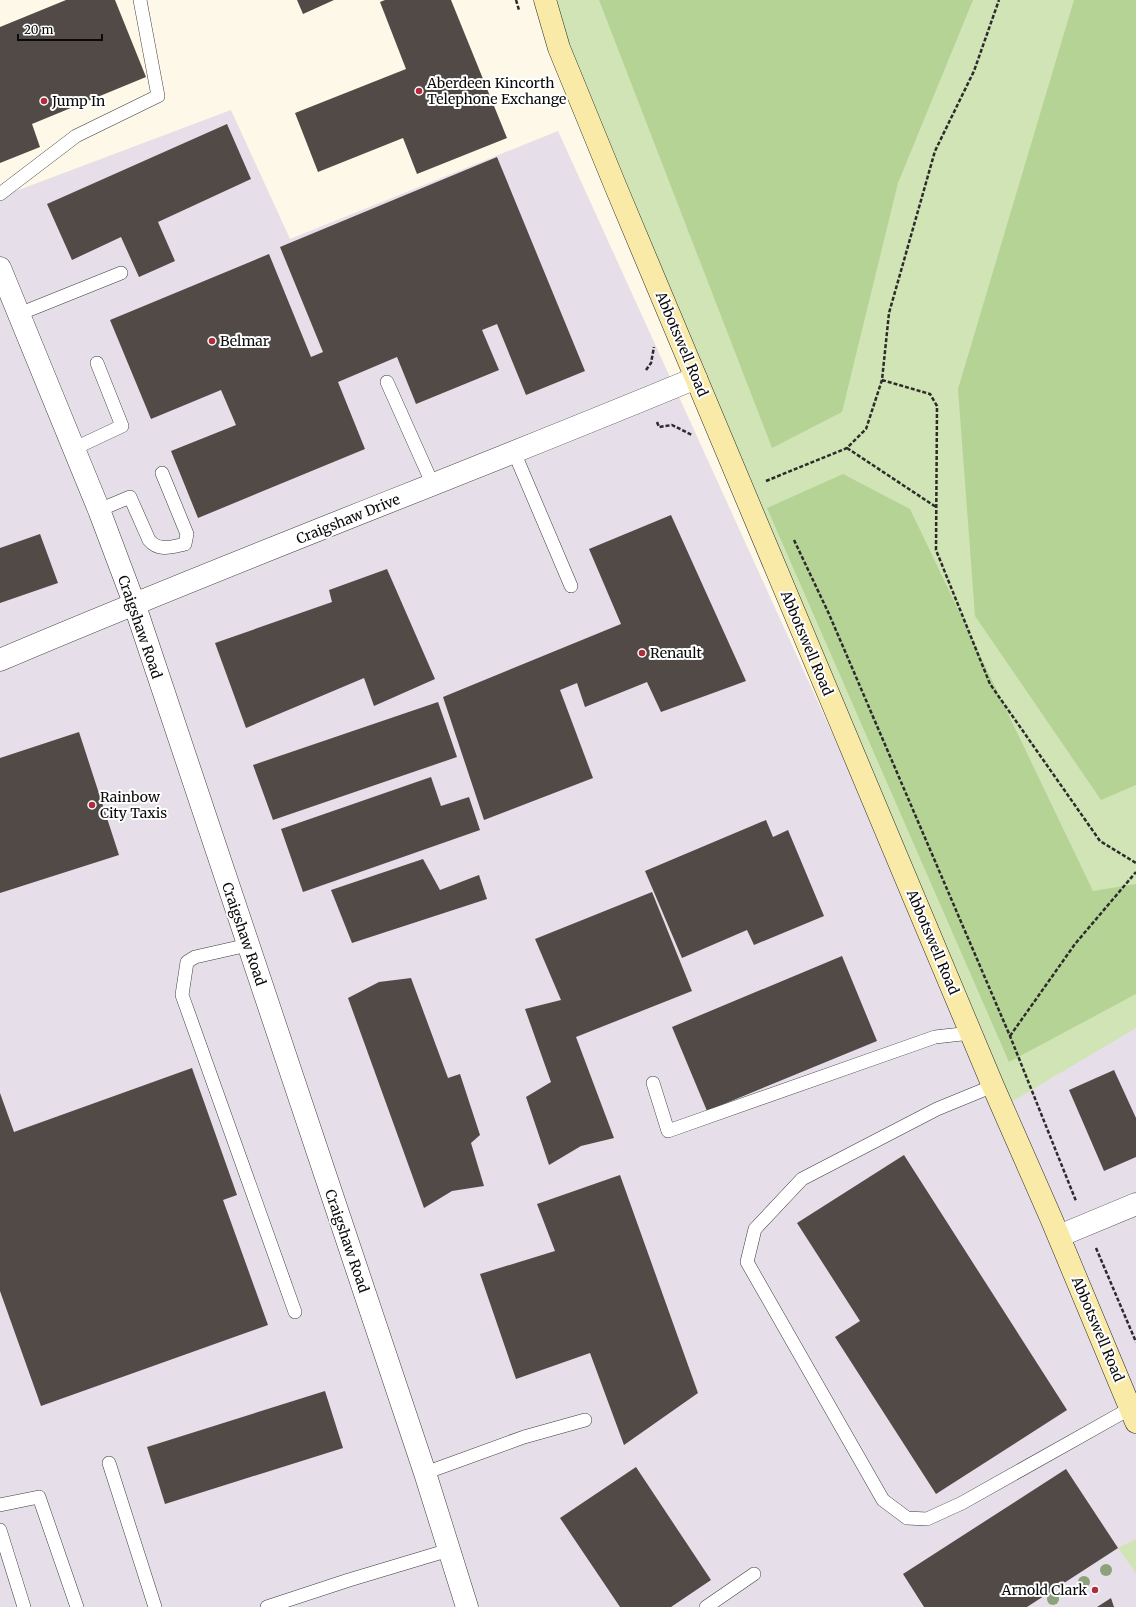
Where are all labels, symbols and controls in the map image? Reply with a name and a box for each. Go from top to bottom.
scale bar [18,16,102,42]
text: 20 m [24,22,53,37]
place label: Aberdeen Kincorth Telephone Exchange [426,74,566,108]
marker: Aberdeen Kincorth Telephone Exchange [414,86,424,96]
place label: Jump In [51,92,105,110]
marker: Jump In [39,96,49,106]
street label: Abbotswell Road [651,288,712,400]
place label: Belmar [220,332,269,350]
marker: Belmar [207,336,217,346]
street label: Craigshaw Drive [293,490,403,548]
street label: Craigshaw Road [114,573,166,681]
street label: Abbotswell Road [776,587,837,699]
place label: Renault [650,644,702,662]
marker: Renault [637,648,647,658]
place label: Rainbow City Taxis [100,788,167,822]
marker: Rainbow City Taxis [87,800,97,810]
street label: Craigshaw Road [218,880,270,988]
street label: Abbotswell Road [902,886,963,998]
street label: Craigshaw Road [321,1187,373,1295]
street label: Abbotswell Road [1067,1273,1128,1385]
place label: Arnold Clark [1001,1581,1087,1599]
marker: Arnold Clark [1090,1585,1100,1595]

